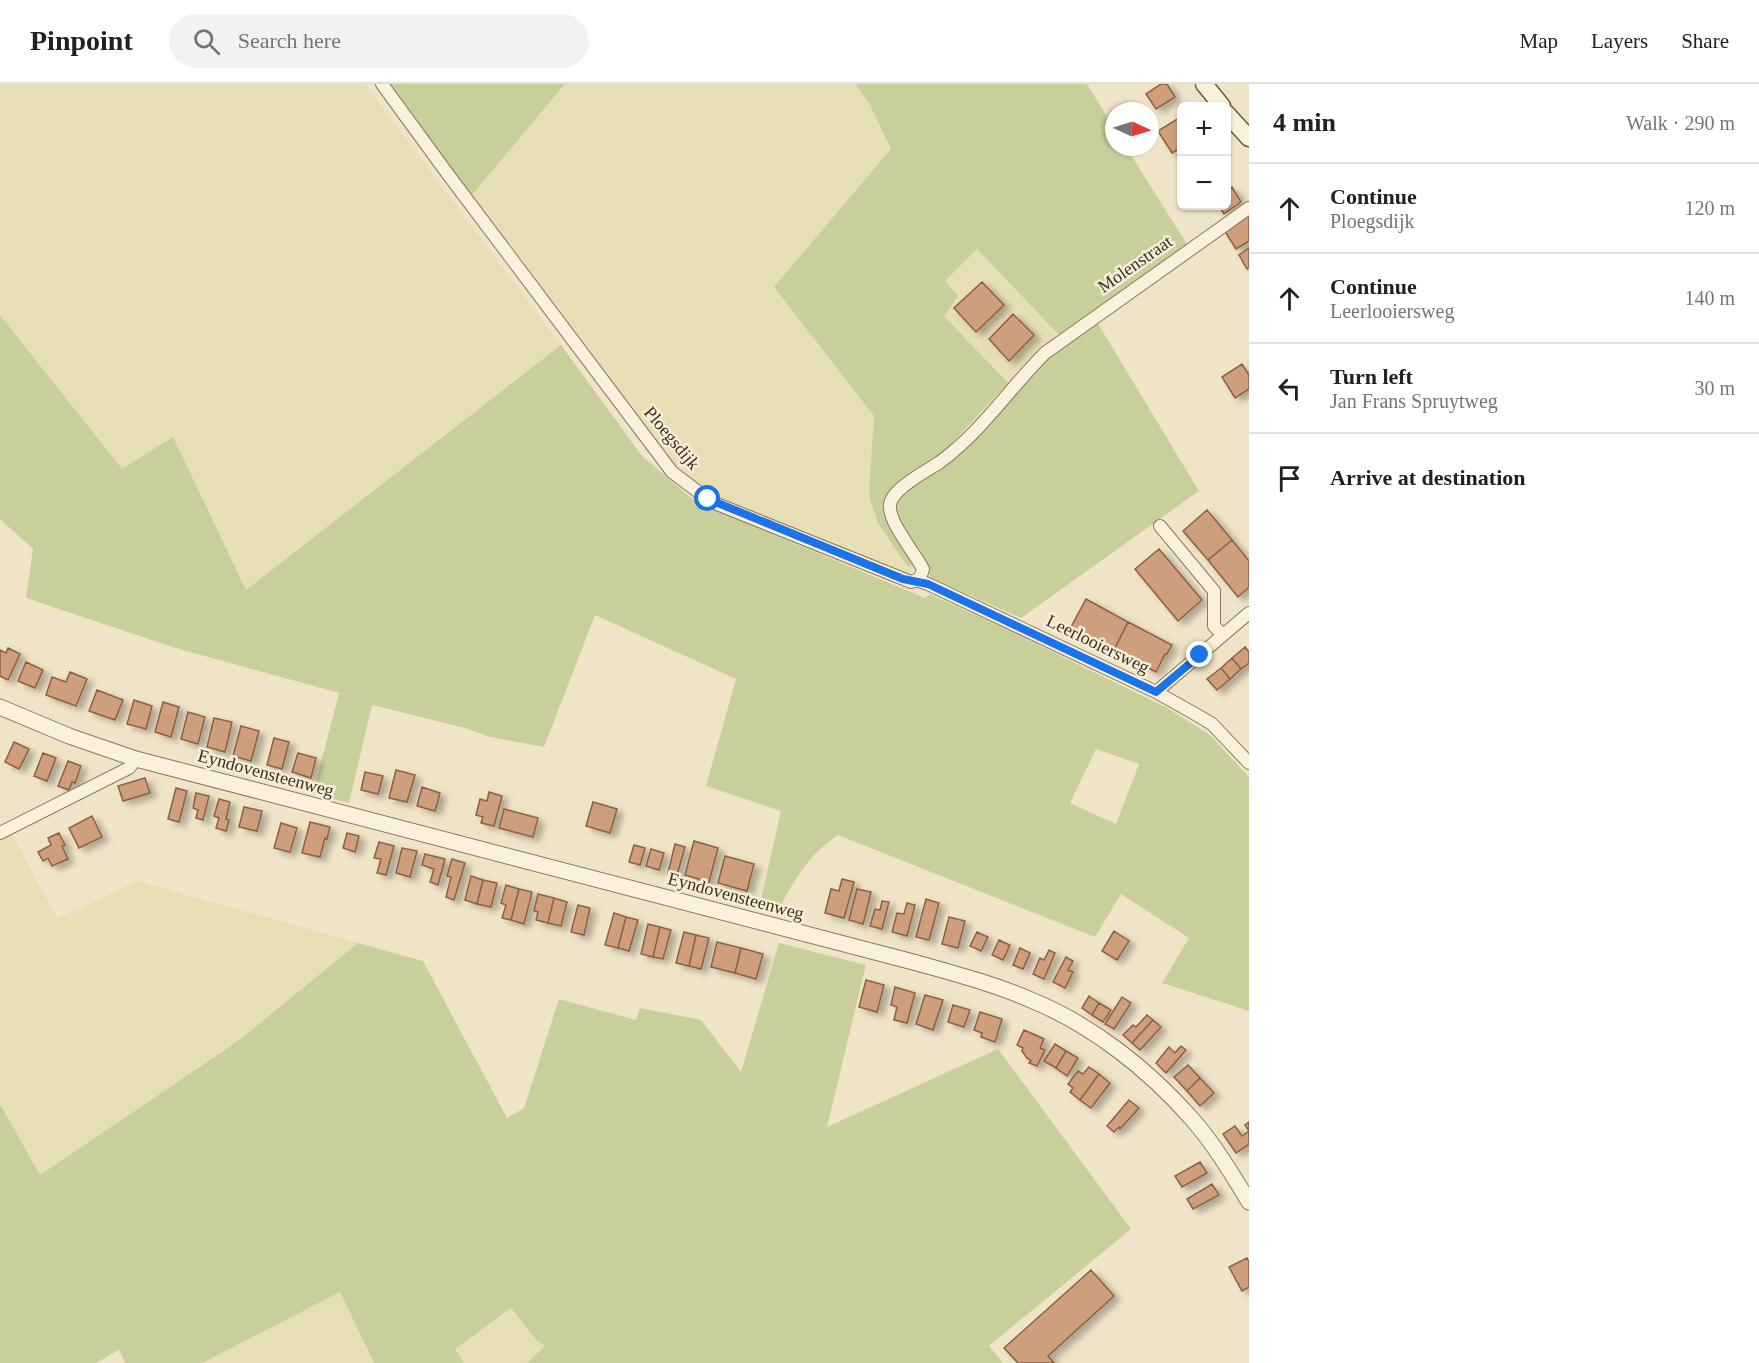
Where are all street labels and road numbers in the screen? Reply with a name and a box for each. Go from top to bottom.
street label: Molenstraat [1094,231,1176,297]
street label: Ploegsdijk [640,402,704,474]
street label: Leerlooiersweg [1043,610,1153,678]
street label: Eyndovensteenweg [196,745,336,801]
street label: Eyndovensteenweg [666,868,806,924]

